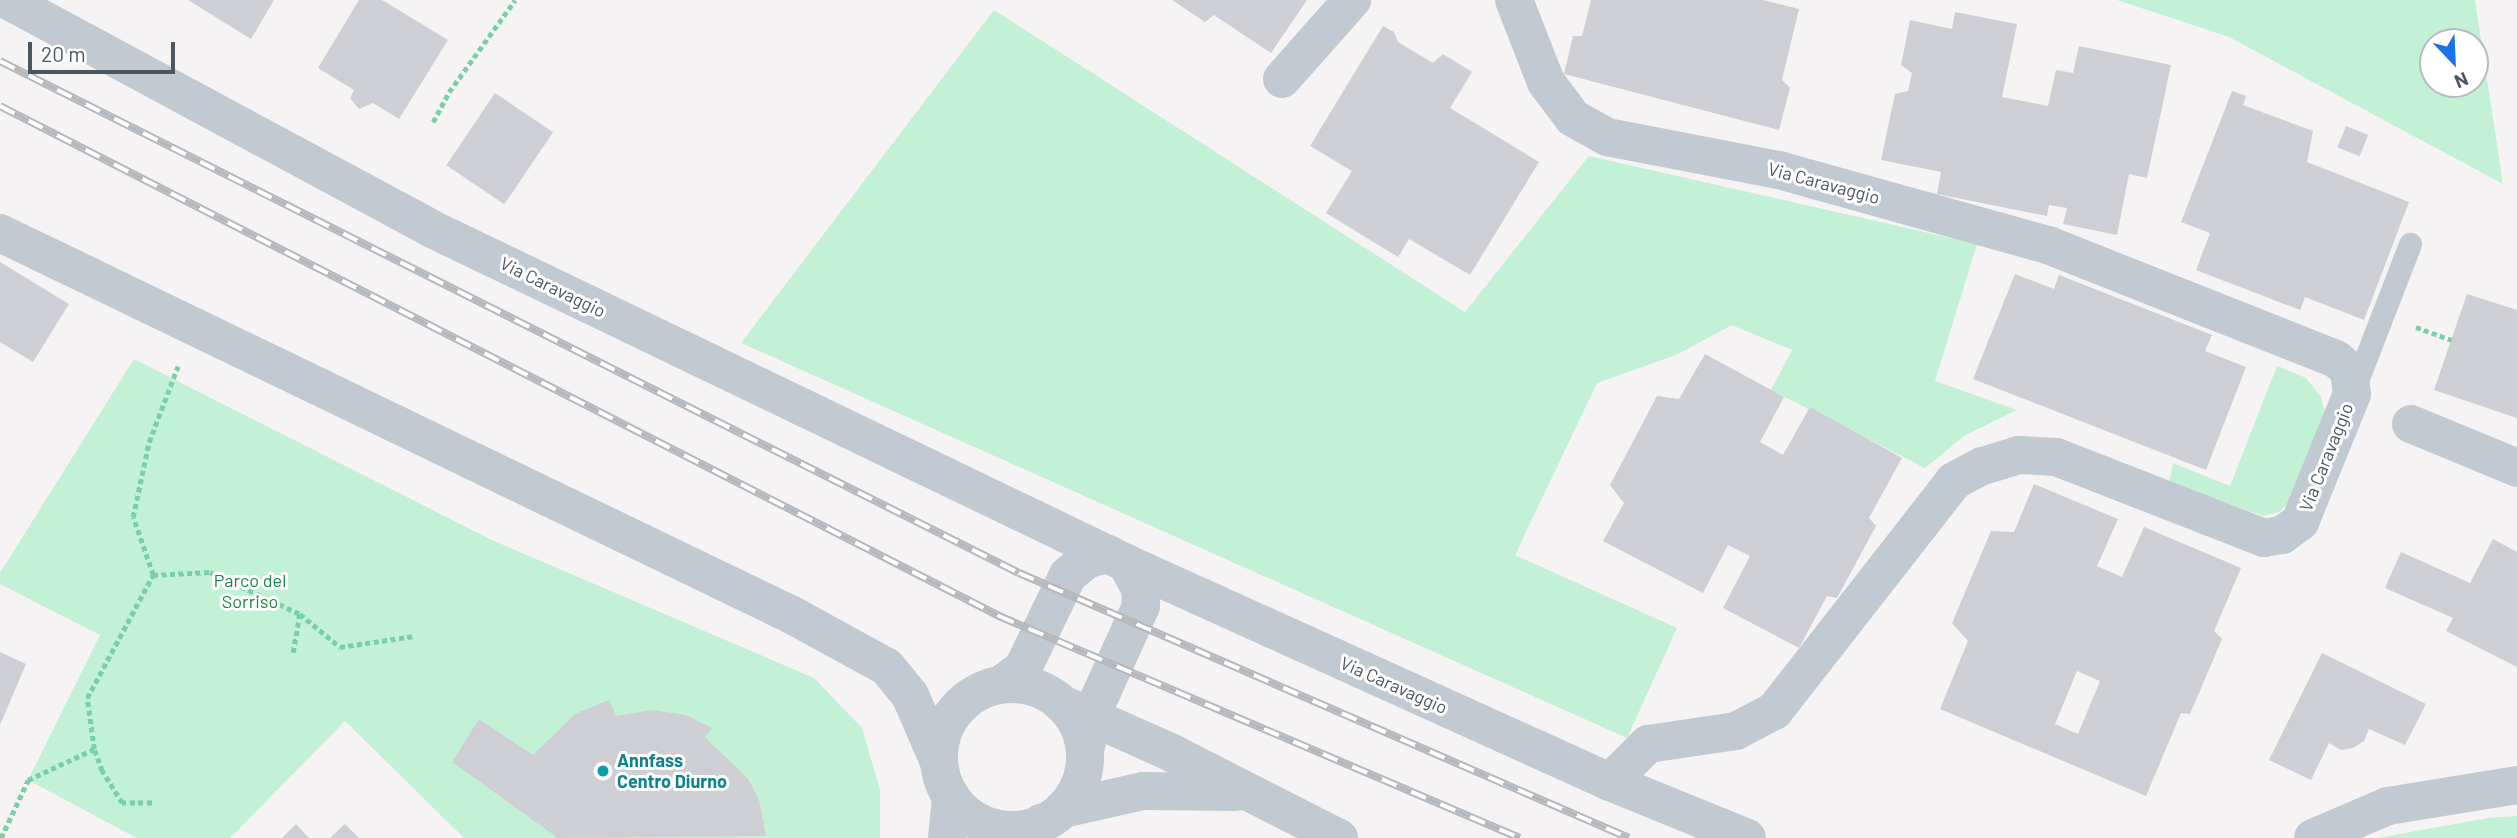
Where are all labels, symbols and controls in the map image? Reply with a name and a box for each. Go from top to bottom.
scale bar [32,28,178,72]
north arrow [2419,28,2489,98]
text: 20 m [41,41,86,66]
text: N [2451,68,2472,94]
street label: Via Caravaggio [1766,158,1882,208]
street label: Via Caravaggio [497,252,609,322]
street label: Via Caravaggio [2294,400,2358,514]
park label: Parco del Sorriso [214,570,286,612]
street label: Via Caravaggio [1337,652,1451,718]
place label: Annfass Centro Diurno [617,750,727,792]
marker: Annfass Centro Diurno [595,763,611,779]

